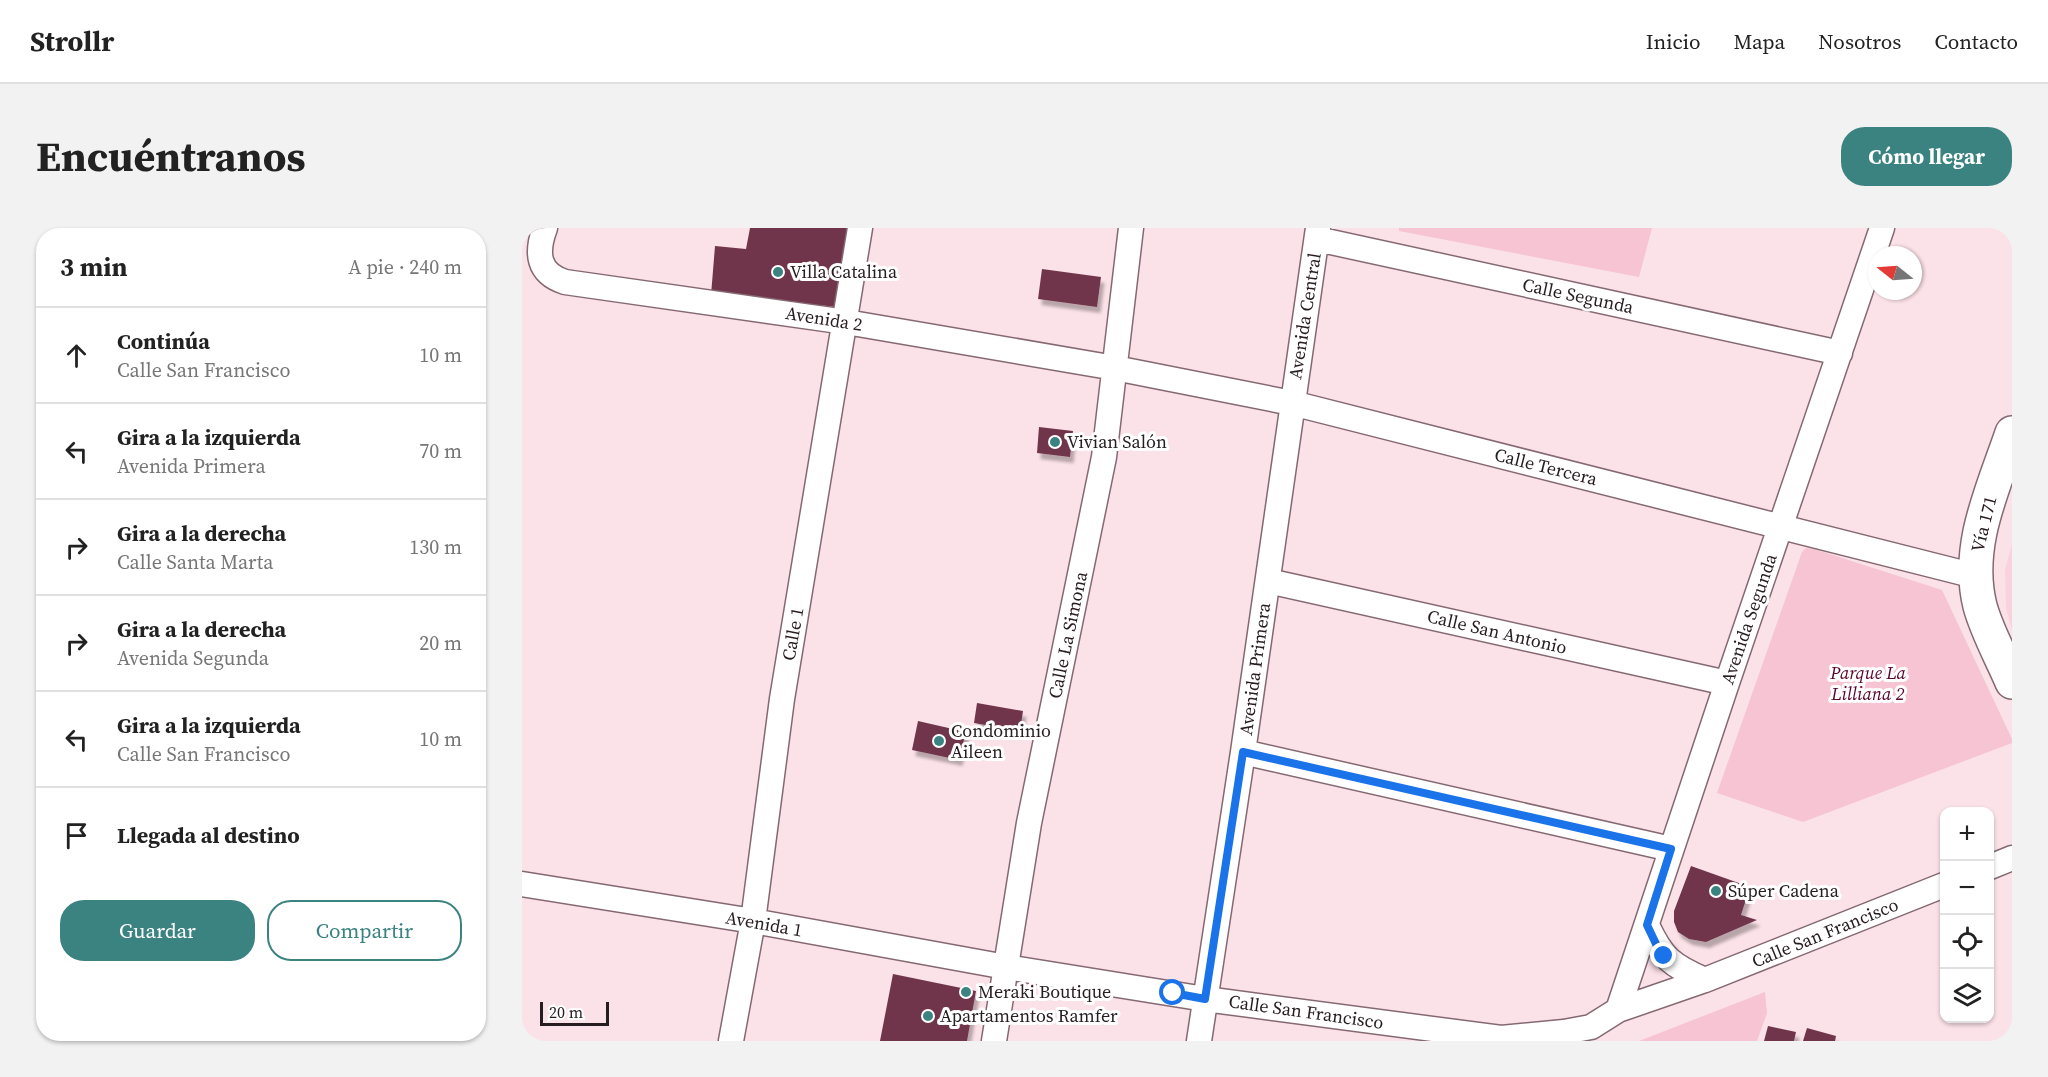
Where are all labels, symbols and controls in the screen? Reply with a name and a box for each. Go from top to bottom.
text: Strollr [30,22,114,60]
text: Inicio [1646,27,1700,56]
text: Mapa [1733,27,1785,56]
text: Nosotros [1818,27,1901,56]
text: Contacto [1934,27,2018,56]
text: Encuéntranos [36,127,306,185]
button: Cómo llegar [1841,127,2012,186]
north arrow [1868,246,1922,300]
text: 3 min [60,249,127,285]
street label: Avenida Central [1282,251,1327,381]
text: A pie · 240 m [348,253,462,281]
place label: Villa Catalina [790,259,898,284]
marker: Villa Catalina [771,265,785,279]
street label: Calle Segunda [1520,272,1637,320]
street label: Avenida 2 [784,300,864,337]
text: Continúa [117,326,210,356]
icon: ahead [60,339,93,372]
text: 10 m [419,341,462,369]
text: Calle San Francisco [117,356,290,384]
text: Gira a la izquierda [117,422,301,452]
place label: Vivian Salón [1067,429,1167,454]
icon: left [60,435,93,468]
marker: Vivian Salón [1048,435,1062,449]
text: 70 m [419,437,462,465]
street label: Calle Tercera [1492,442,1601,492]
text: Avenida Primera [117,452,266,480]
street label: Vía 171 [1964,493,2003,555]
text: Gira a la derecha [117,518,286,548]
icon: right [60,531,93,564]
text: 130 m [409,533,462,561]
text: Calle Santa Marta [117,548,274,576]
street label: Avenida Segunda [1714,549,1783,688]
street label: Calle La Simona [1042,568,1093,701]
street label: Avenida Primera [1233,600,1276,737]
street label: Calle San Antonio [1425,603,1570,660]
street label: Calle 1 [776,605,809,662]
text: Gira a la derecha [117,614,286,644]
icon: right [60,627,93,660]
text: 20 m [419,629,462,657]
text: Avenida Segunda [117,644,269,672]
park label: Parque La Lilliana 2 [1829,660,1906,706]
text: Gira a la izquierda [117,710,301,740]
place label: Condominio Aileen [951,718,1051,764]
icon: left [60,723,93,756]
text: 10 m [419,725,462,753]
marker: Condominio Aileen [932,734,946,748]
text: Calle San Francisco [117,740,290,768]
map controls [1940,807,1994,1023]
button: + [1940,807,1994,861]
icon: arrive [60,819,93,852]
text: Llegada al destino [117,820,300,850]
button: − [1940,861,1994,915]
place label: Súper Cadena [1728,878,1840,903]
marker: Súper Cadena [1709,884,1723,898]
street label: Calle San Francisco [1748,892,1902,973]
button: Guardar [60,900,255,961]
button: Compartir [267,900,462,961]
street label: Avenida 1 [724,904,804,943]
button: locate [1940,915,1994,969]
route end [1650,942,1676,968]
button: layers [1940,969,1994,1023]
place label: Meraki Boutique [978,979,1111,1004]
route start [1159,979,1185,1005]
marker: Meraki Boutique [959,985,973,999]
street label: Calle San Francisco [1227,988,1385,1035]
scale bar [540,999,609,1026]
text: 20 m [549,1001,583,1023]
place label: Apartamentos Ramfer [940,1003,1118,1028]
marker: Apartamentos Ramfer [921,1009,935,1023]

